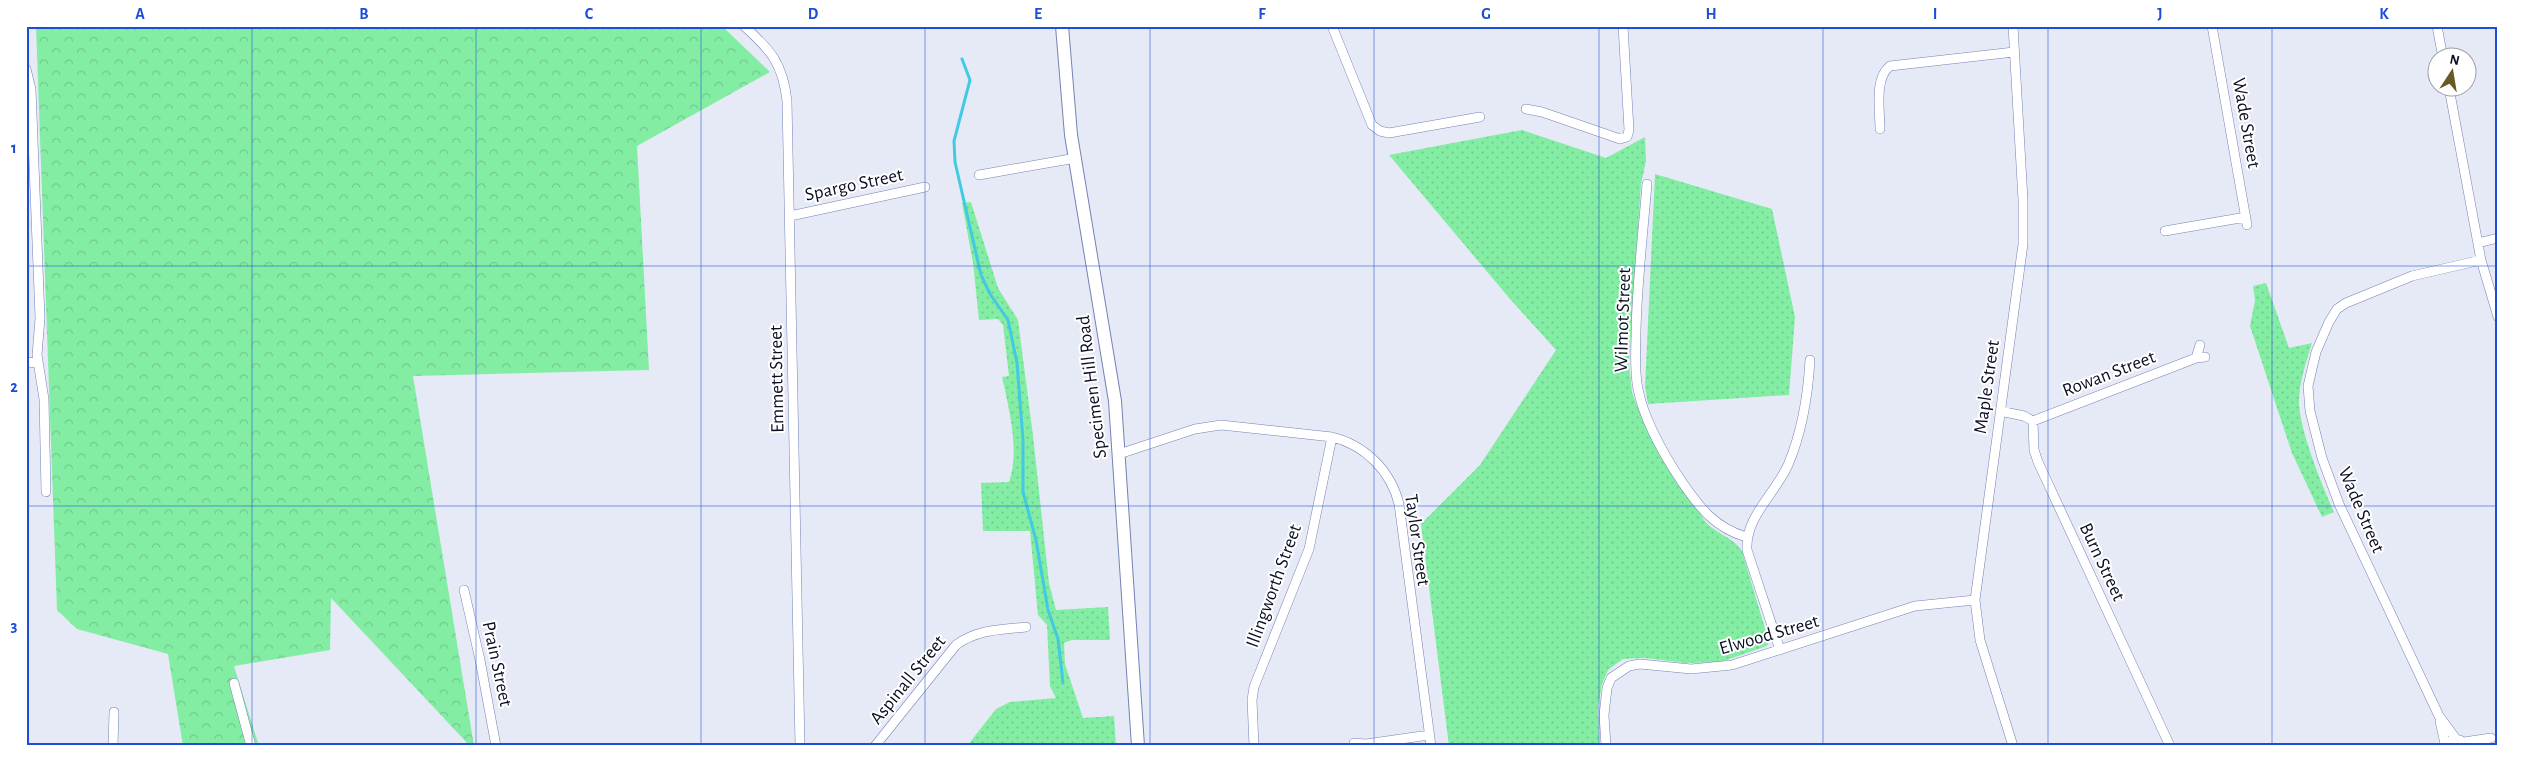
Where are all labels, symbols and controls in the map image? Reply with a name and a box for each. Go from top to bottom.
text: A [135,6,145,22]
text: B [359,6,369,22]
text: C [585,6,594,22]
text: D [808,6,819,22]
text: E [1034,6,1042,22]
text: F [1258,6,1266,22]
text: G [1481,6,1491,22]
text: H [1705,6,1717,22]
text: I [1933,6,1937,22]
text: J [2157,6,2163,22]
text: K [2379,6,2389,22]
north arrow [2426,48,2476,98]
text: N [2448,52,2461,68]
street label: Wade Street [2229,76,2263,170]
text: 1 [11,140,17,156]
street label: Spargo Street [803,165,905,205]
street label: Wilmot Street [1612,267,1634,373]
street label: Specimen Hill Road [1074,314,1110,460]
street label: Emmett Street [767,325,787,433]
street label: Maple Street [1971,339,2003,435]
street label: Rowan Street [2060,348,2158,400]
text: 2 [10,379,18,395]
street label: Wade Street [2334,464,2388,556]
street label: Taylor Street [1401,493,1433,587]
street label: Burn Street [2076,520,2128,604]
street label: Illingworth Street [1243,522,1305,650]
street label: Elwood Street [1717,612,1821,658]
text: 3 [11,618,18,634]
street label: Prain Street [479,620,515,708]
street label: Aspinall Street [867,632,949,728]

